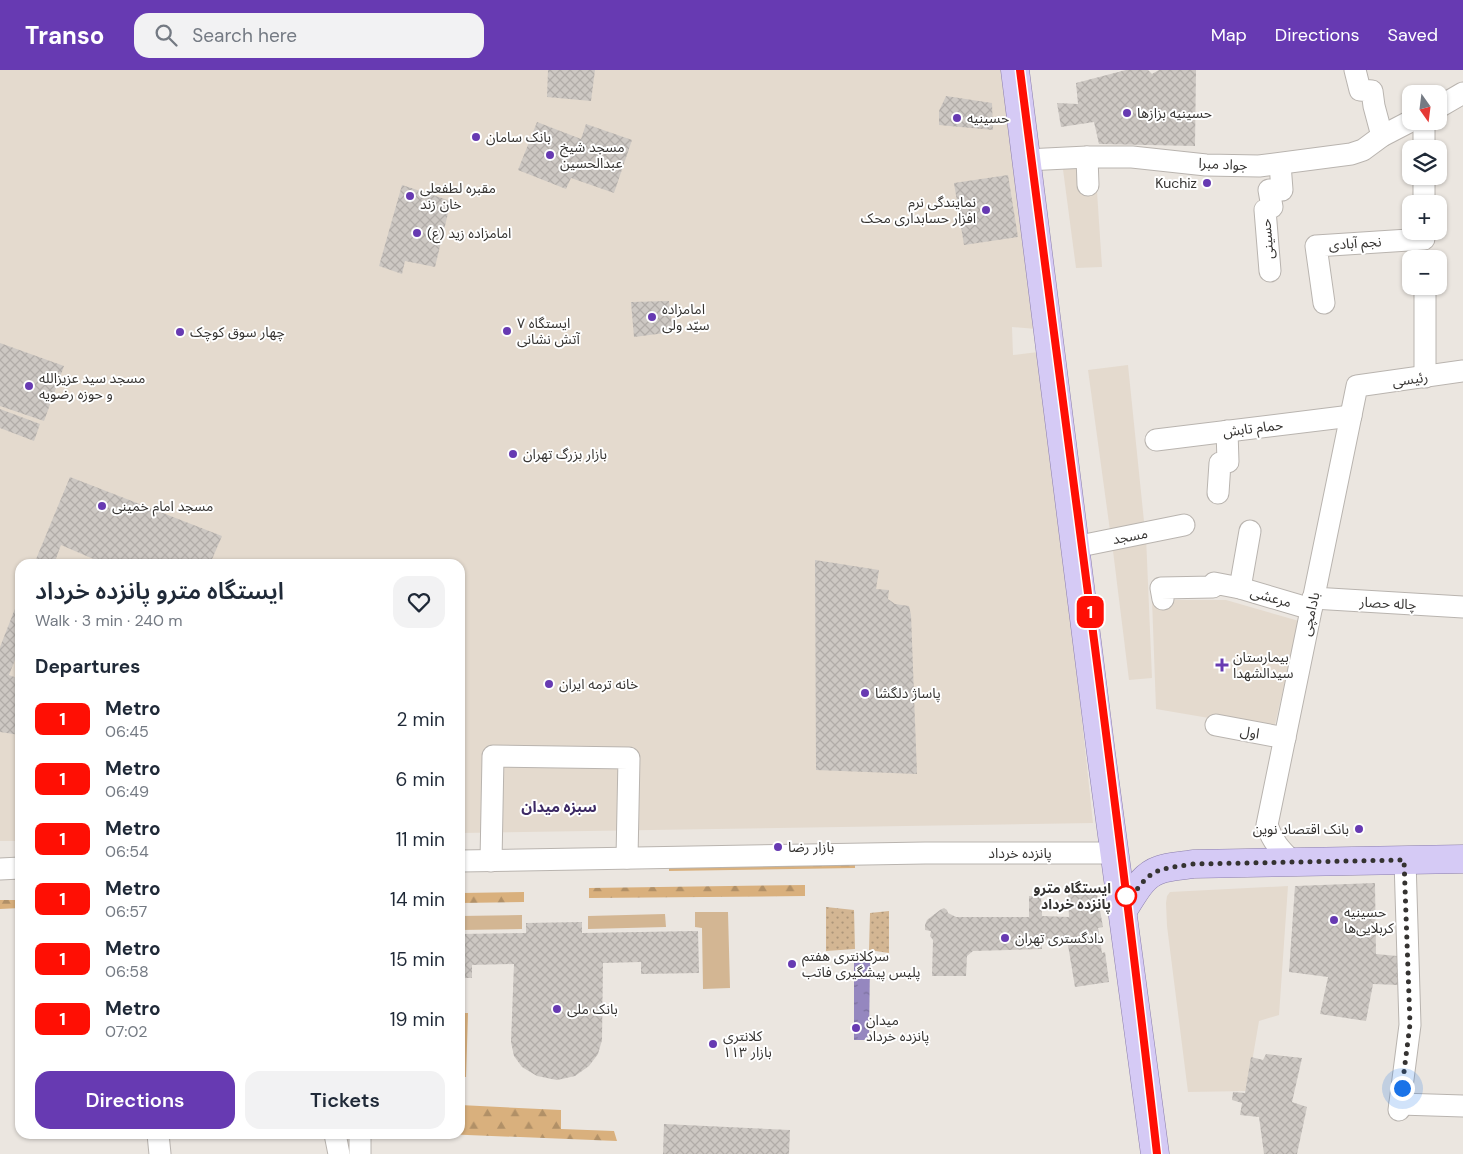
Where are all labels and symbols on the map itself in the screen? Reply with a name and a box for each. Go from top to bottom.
north arrow [1402,85,1448,130]
place label: حسینیه بزازها [1137,104,1212,122]
marker: حسینیه بزازها [1121,107,1133,119]
place label: حسینیه [967,109,1009,127]
marker: حسینیه [951,112,963,124]
place label: بانک سامان [486,128,551,146]
marker: بانک سامان [470,131,482,143]
place label: مسجد شیخ عبدالحسین [560,138,625,172]
marker: مسجد شیخ عبدالحسین [544,149,556,161]
street label: جواد مبرا [1198,154,1248,174]
place label: Kuchiz [1155,174,1197,192]
marker: Kuchiz [1201,177,1213,189]
place label: مقبره لطفعلی خان زند [420,179,496,213]
marker: مقبره لطفعلی خان زند [404,190,416,202]
place label: نمایندگی نرم افزار حسابداری محک [861,193,976,227]
marker: نمایندگی نرم افزار حسابداری محک [980,204,992,216]
street label: حسینی [1256,218,1278,260]
place label: امامزاده زید (ع) [427,224,511,244]
marker: امامزاده زید (ع) [411,227,423,239]
street label: نجم آبادی [1328,232,1382,256]
place label: امامزاده سیّد ولی [662,300,710,334]
marker: امامزاده سیّد ولی [646,311,658,323]
place label: ایستگاه ۷ آتش نشانی [517,314,581,348]
place label: چهار سوق کوچک [190,323,285,342]
marker: ایستگاه ۷ آتش نشانی [501,325,513,337]
marker: چهار سوق کوچک [174,326,186,338]
street label: رئیسی [1391,368,1429,390]
place label: مسجد سید عزیزالله و حوزه رضویه [39,369,145,403]
marker: مسجد سید عزیزالله و حوزه رضویه [23,380,35,392]
street label: حمام تابش [1222,415,1284,443]
place label: بازار بزرگ تهران [523,445,607,463]
marker: بازار بزرگ تهران [507,448,519,460]
place label: مسجد امام خمینی [112,497,213,517]
marker: مسجد امام خمینی [96,500,108,512]
street label: مسجد [1111,524,1149,548]
street label: مرعشی [1248,583,1294,611]
street label: بادامچی [1297,590,1324,638]
street label: چاله حصار [1358,592,1417,615]
line badge: 1 [1074,596,1106,628]
place label: بیمارستان سیدالشهدا [1233,648,1293,682]
marker: بیمارستان سیدالشهدا [1215,658,1229,672]
place label: خانه ترمه ایران [559,675,638,693]
marker: خانه ترمه ایران [543,678,555,690]
place label: پاساژ دلگشا [875,684,941,703]
marker: پاساژ دلگشا [859,687,871,699]
street label: اول [1239,721,1261,743]
district label: سبزه میدان [521,797,597,817]
place label: بانک اقتصاد نوین [1253,820,1349,838]
marker: بانک اقتصاد نوین [1353,823,1365,835]
place label: بازار رضا [788,838,834,856]
marker: بازار رضا [772,841,784,853]
street label: پانزده خرداد [988,844,1052,863]
place label: ایستگاه مترو پانزده خرداد [1034,879,1111,914]
marker: ایستگاه مترو پانزده خرداد [1115,885,1137,907]
place label: حسینیه کربلایی‌ها [1344,903,1394,937]
marker: حسینیه کربلایی‌ها [1328,914,1340,926]
place label: دادگستری تهران [1015,929,1104,947]
marker: دادگستری تهران [999,932,1011,944]
place label: سرکلانتری هفتم پلیس پیشگیری فاتب [802,947,920,982]
marker: سرکلانتری هفتم پلیس پیشگیری فاتب [786,958,798,970]
place label: بانک ملی [567,1000,618,1018]
marker: بانک ملی [551,1003,563,1015]
place label: میدان پانزده خرداد [866,1011,929,1046]
marker: میدان پانزده خرداد [850,1022,862,1034]
place label: کلانتری ۱۱۳ بازار [723,1027,772,1061]
marker: کلانتری ۱۱۳ بازار [707,1038,719,1050]
your location [1390,1076,1415,1101]

